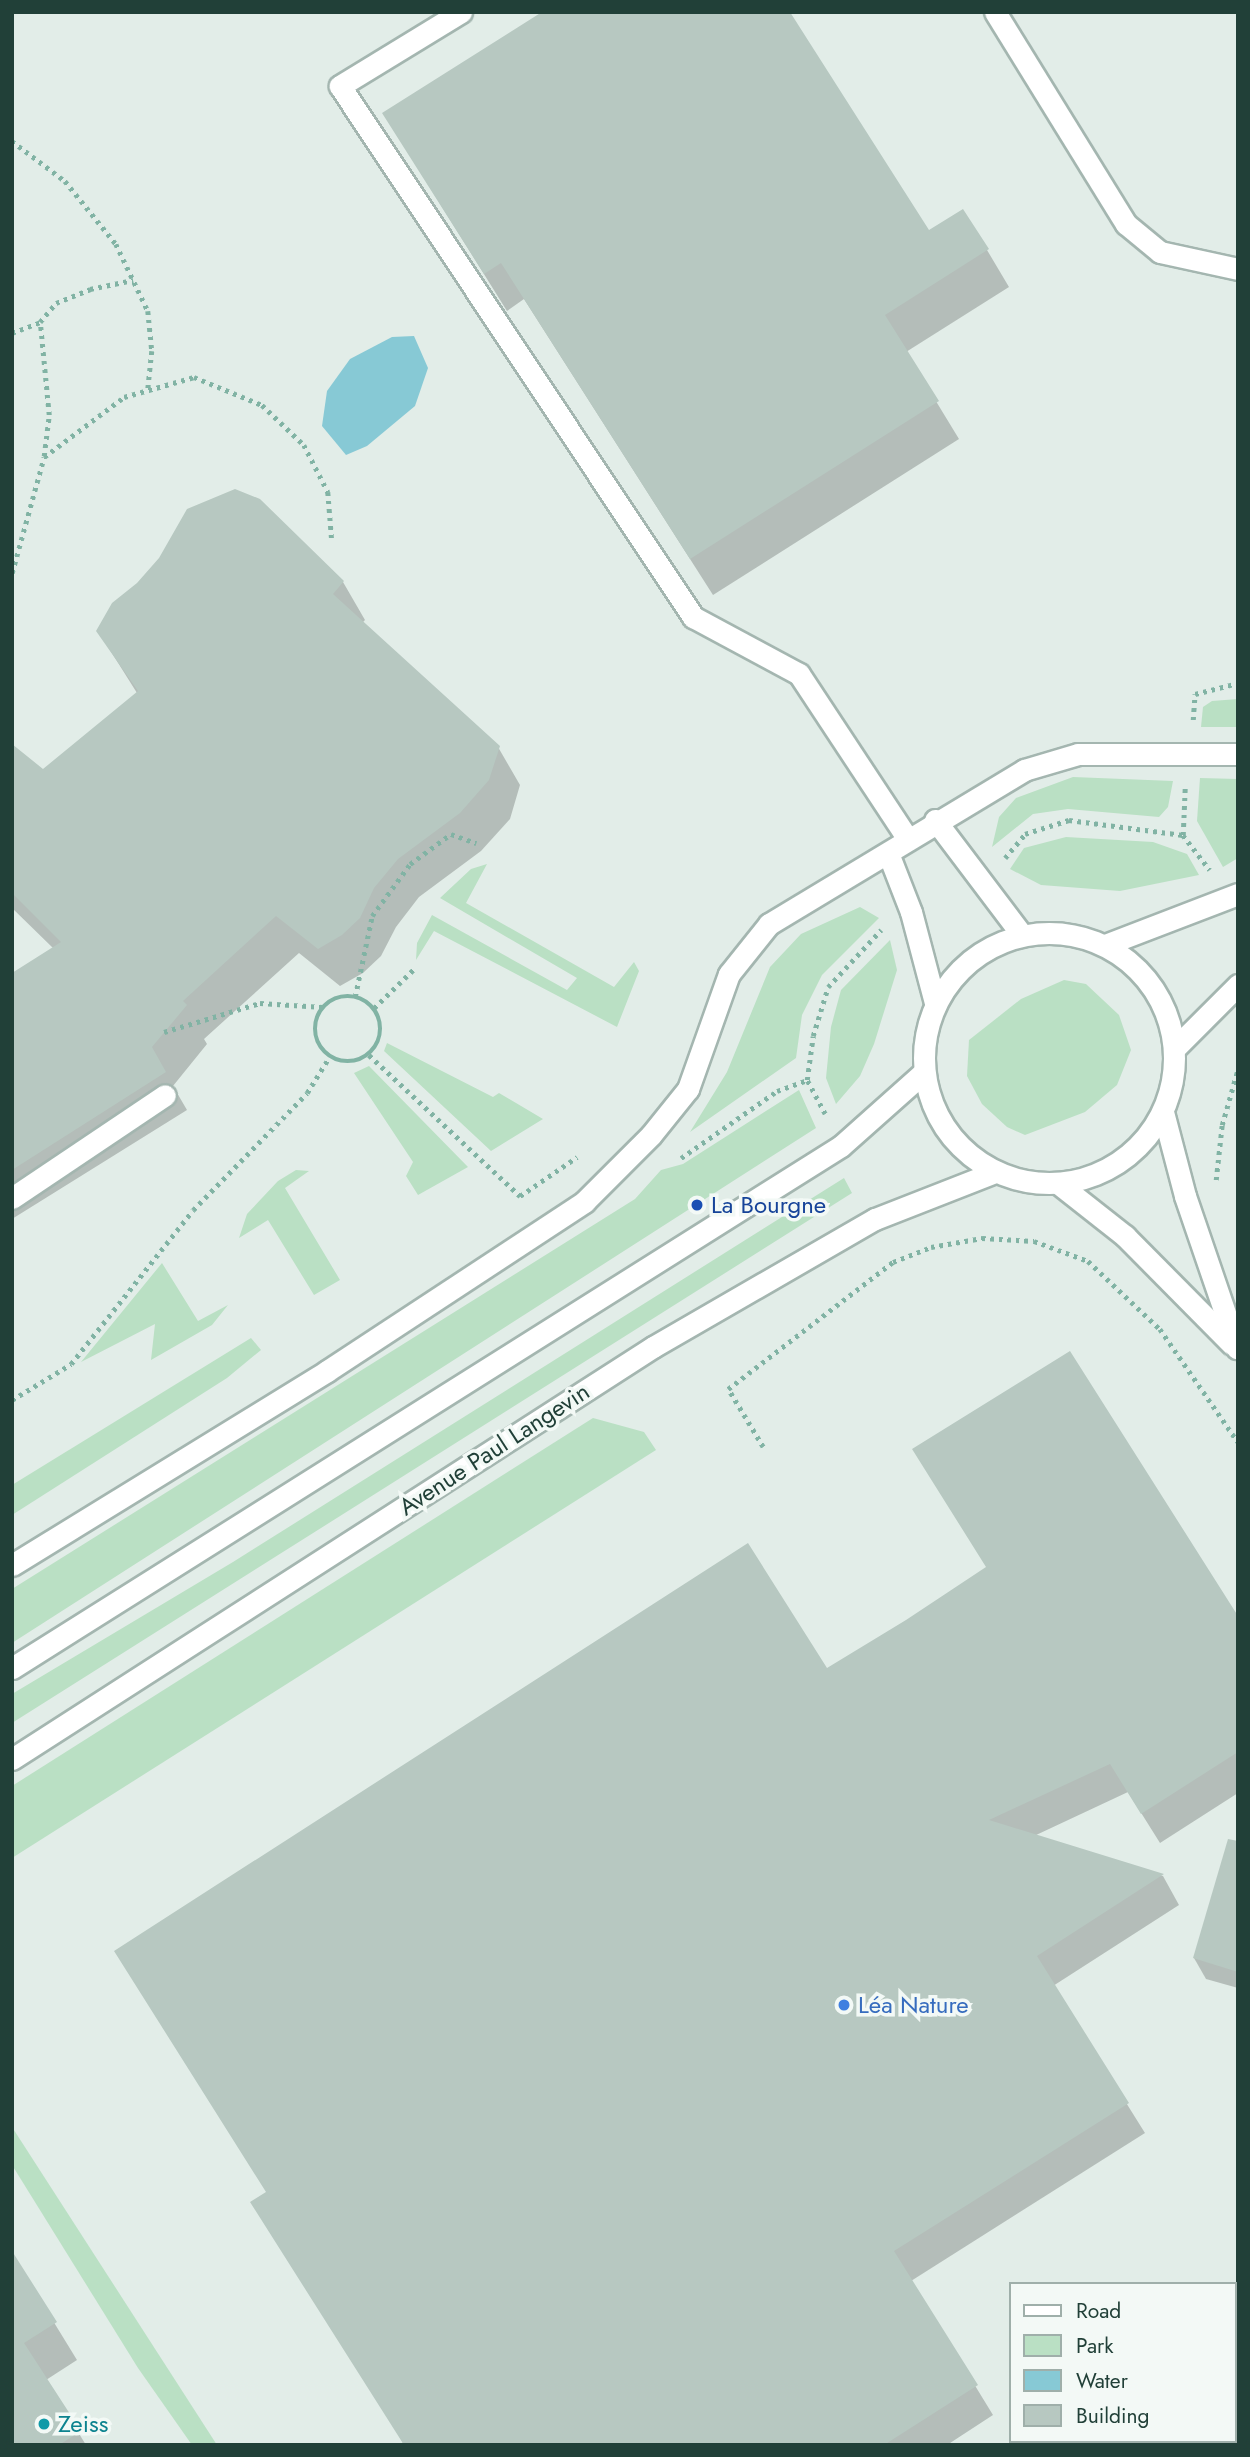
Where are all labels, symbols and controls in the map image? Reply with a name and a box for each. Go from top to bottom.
place label: La Bourgne [711,1191,826,1219]
marker: La Bourgne [689,1197,705,1213]
street label: Avenue Paul Langevin [393,1377,595,1521]
place label: Léa Nature [858,1991,969,2019]
marker: Léa Nature [836,1997,852,2013]
legend [1009,2282,1236,2443]
text: Road [1076,2296,1121,2326]
text: Park [1076,2331,1113,2361]
text: Water [1076,2366,1128,2396]
text: Building [1076,2401,1149,2431]
place label: Zeiss [58,2410,108,2438]
marker: Zeiss [36,2416,52,2432]

